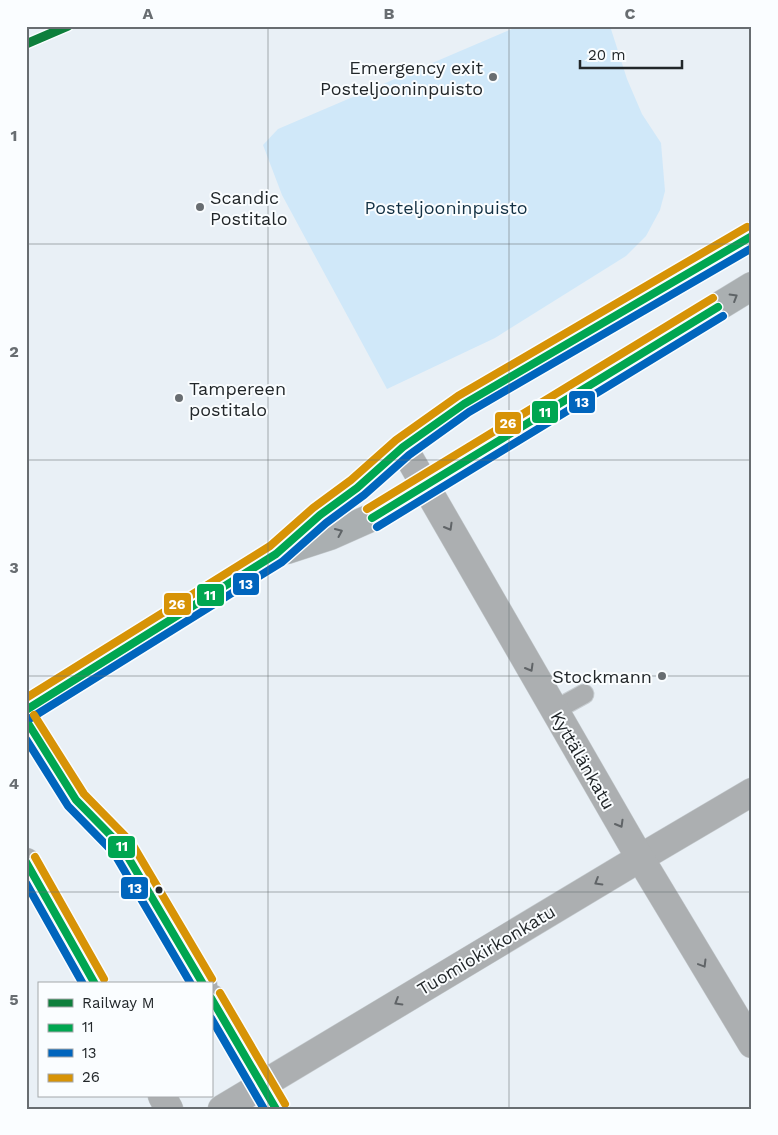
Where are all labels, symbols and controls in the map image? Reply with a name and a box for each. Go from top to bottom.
text: A [143,4,154,23]
text: B [384,4,395,23]
text: C [625,4,636,23]
scale bar [580,38,683,70]
text: 20 m [588,46,626,64]
place label: Emergency exit Posteljooninpuisto [320,57,483,99]
marker: Emergency exit Posteljooninpuisto [487,71,499,83]
text: 1 [11,126,17,145]
place label: Scandic Postitalo [210,187,287,229]
park label: Posteljooninpuisto [364,197,528,218]
marker: Scandic Postitalo [194,201,206,213]
one-way arrow [728,294,737,304]
text: 2 [9,342,19,361]
place label: Tampereen postitalo [189,378,286,420]
line badge: 13 [568,390,596,414]
marker: Tampereen postitalo [173,392,185,404]
text: 13 [575,394,589,410]
line badge: 11 [531,400,559,424]
text: 11 [539,404,551,420]
line badge: 26 [494,411,522,435]
text: 26 [500,415,517,431]
one-way arrow [443,522,453,531]
one-way arrow [334,528,343,539]
text: 3 [9,558,19,577]
line badge: 13 [232,572,260,596]
text: 13 [239,576,253,592]
line badge: 11 [196,583,225,607]
text: 11 [204,587,216,603]
line badge: 26 [163,592,192,616]
text: 26 [169,596,186,612]
one-way arrow [524,662,534,671]
place label: Stockmann [552,666,652,687]
marker: Stockmann [656,670,668,682]
street label: Kyttälänkatu [546,707,620,813]
text: 4 [9,774,19,793]
one-way arrow [614,818,624,827]
line badge: 11 [107,835,136,859]
text: 11 [116,838,128,854]
line badge: 13 [120,876,149,900]
one-way arrow [594,876,603,886]
text: 13 [128,880,142,896]
unlabelled marker [154,885,164,895]
street label: Tuomiokirkonkatu [413,901,559,999]
one-way arrow [697,958,707,967]
legend [38,982,212,1098]
text: 5 [9,990,19,1009]
text: Railway M [82,994,155,1012]
one-way arrow [395,996,404,1006]
text: 11 [82,1018,94,1036]
text: 13 [82,1044,97,1062]
text: 26 [82,1068,100,1086]

